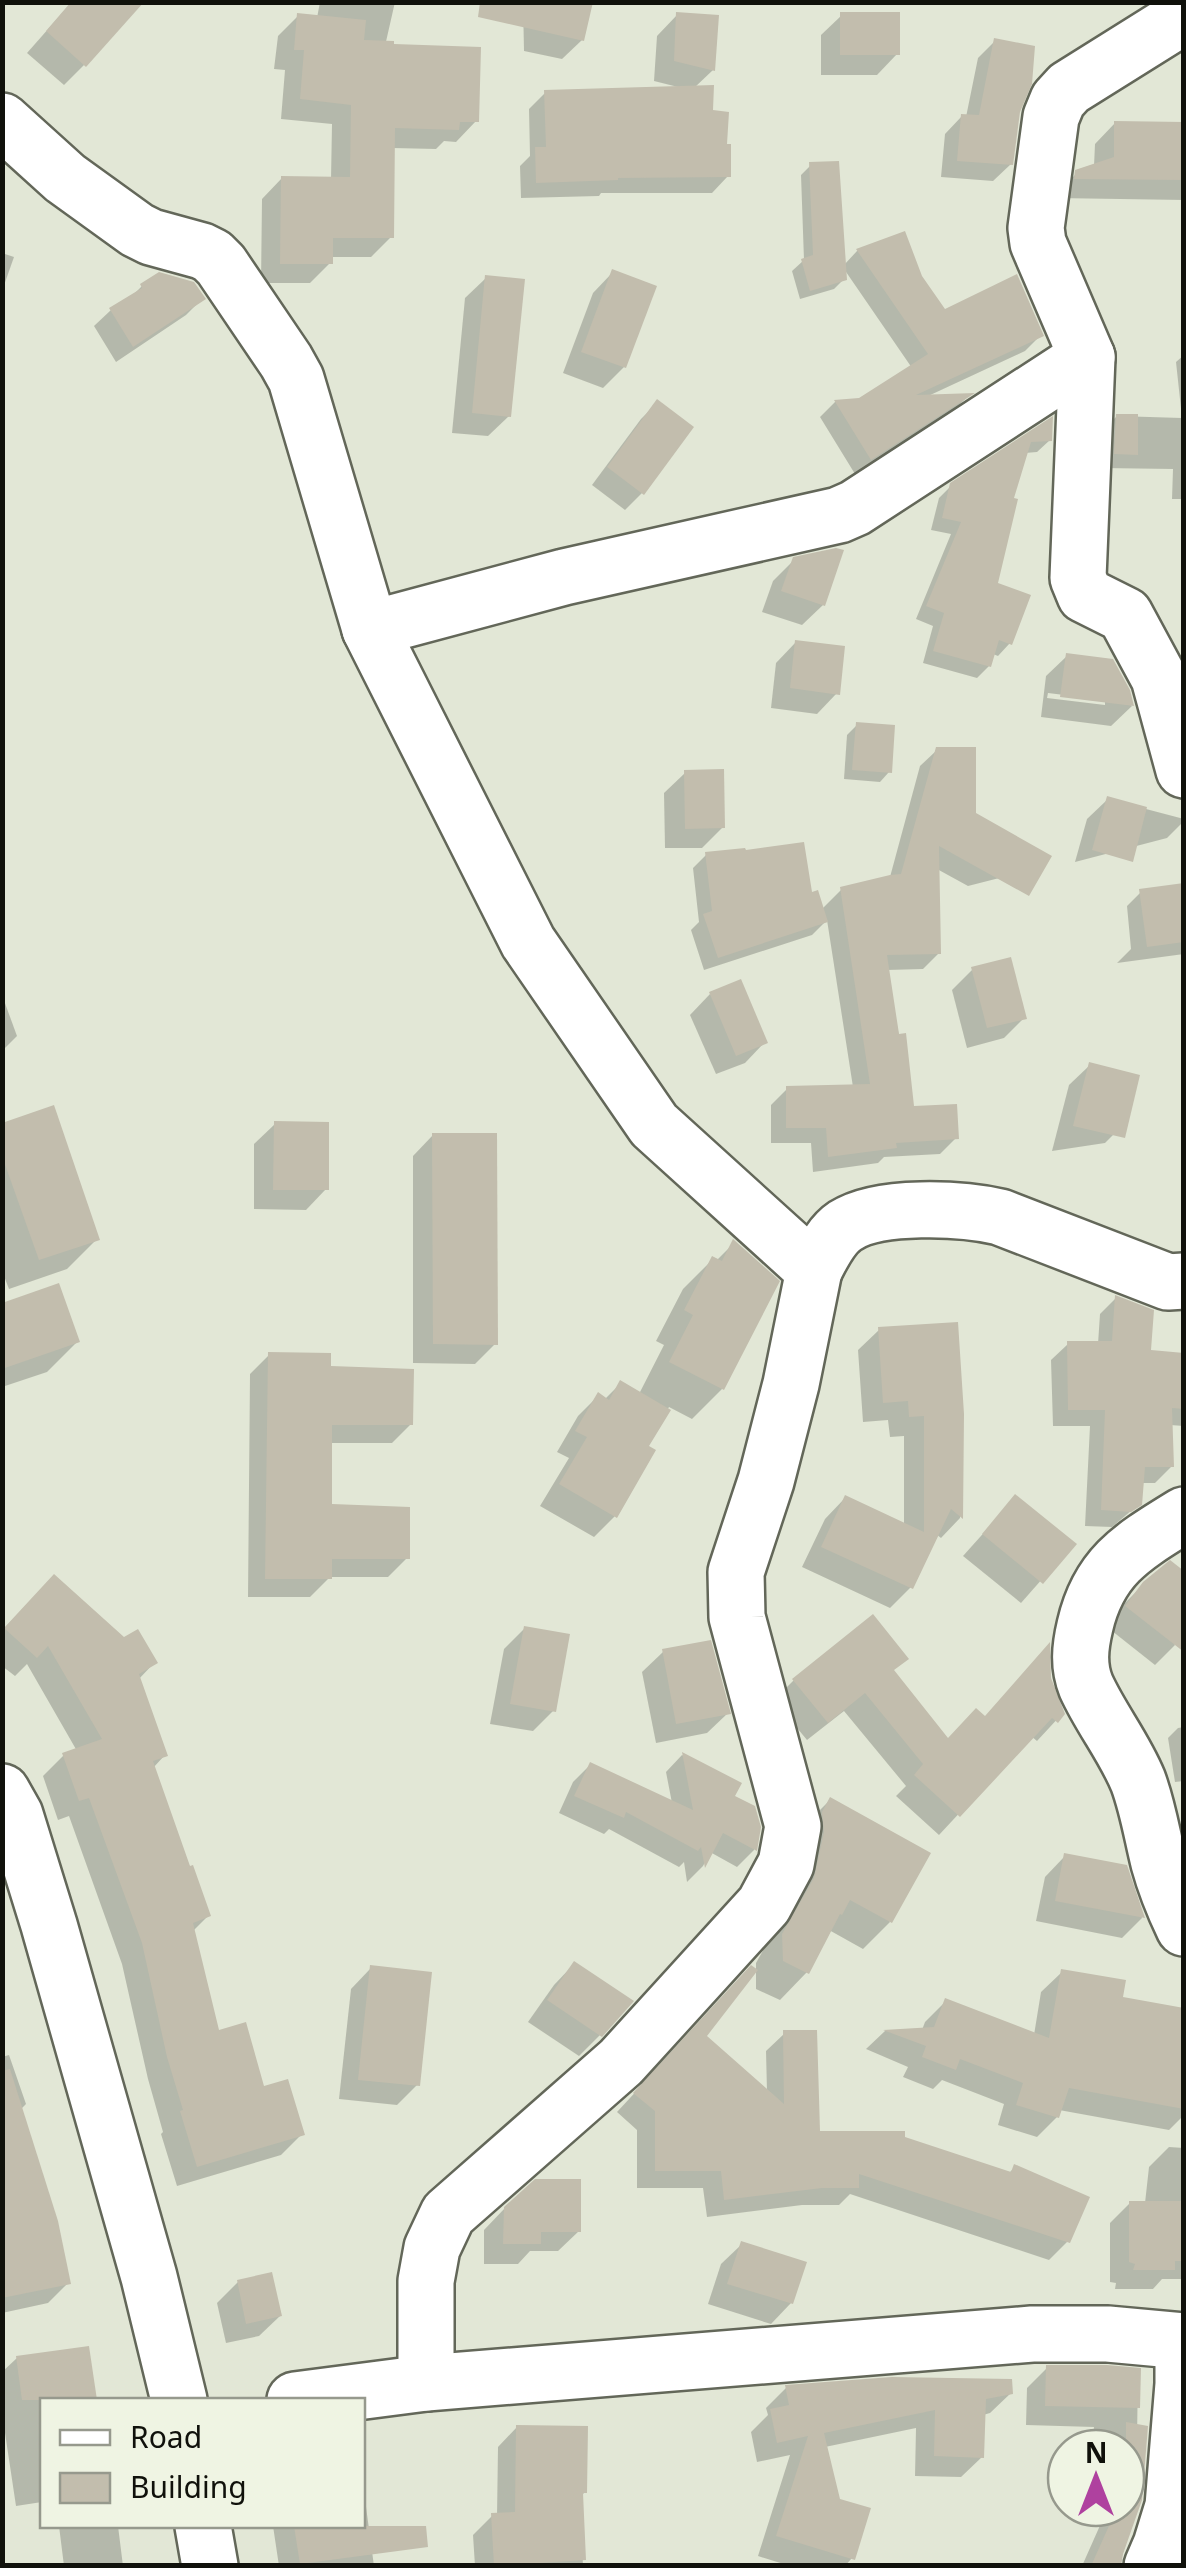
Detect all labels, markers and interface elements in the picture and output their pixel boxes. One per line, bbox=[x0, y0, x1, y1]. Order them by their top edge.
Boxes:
legend bbox=[40, 2398, 365, 2528]
text: Road bbox=[130, 2416, 202, 2457]
north arrow bbox=[1046, 2428, 1146, 2528]
text: N bbox=[1085, 2433, 1107, 2471]
text: Building bbox=[130, 2466, 247, 2507]

